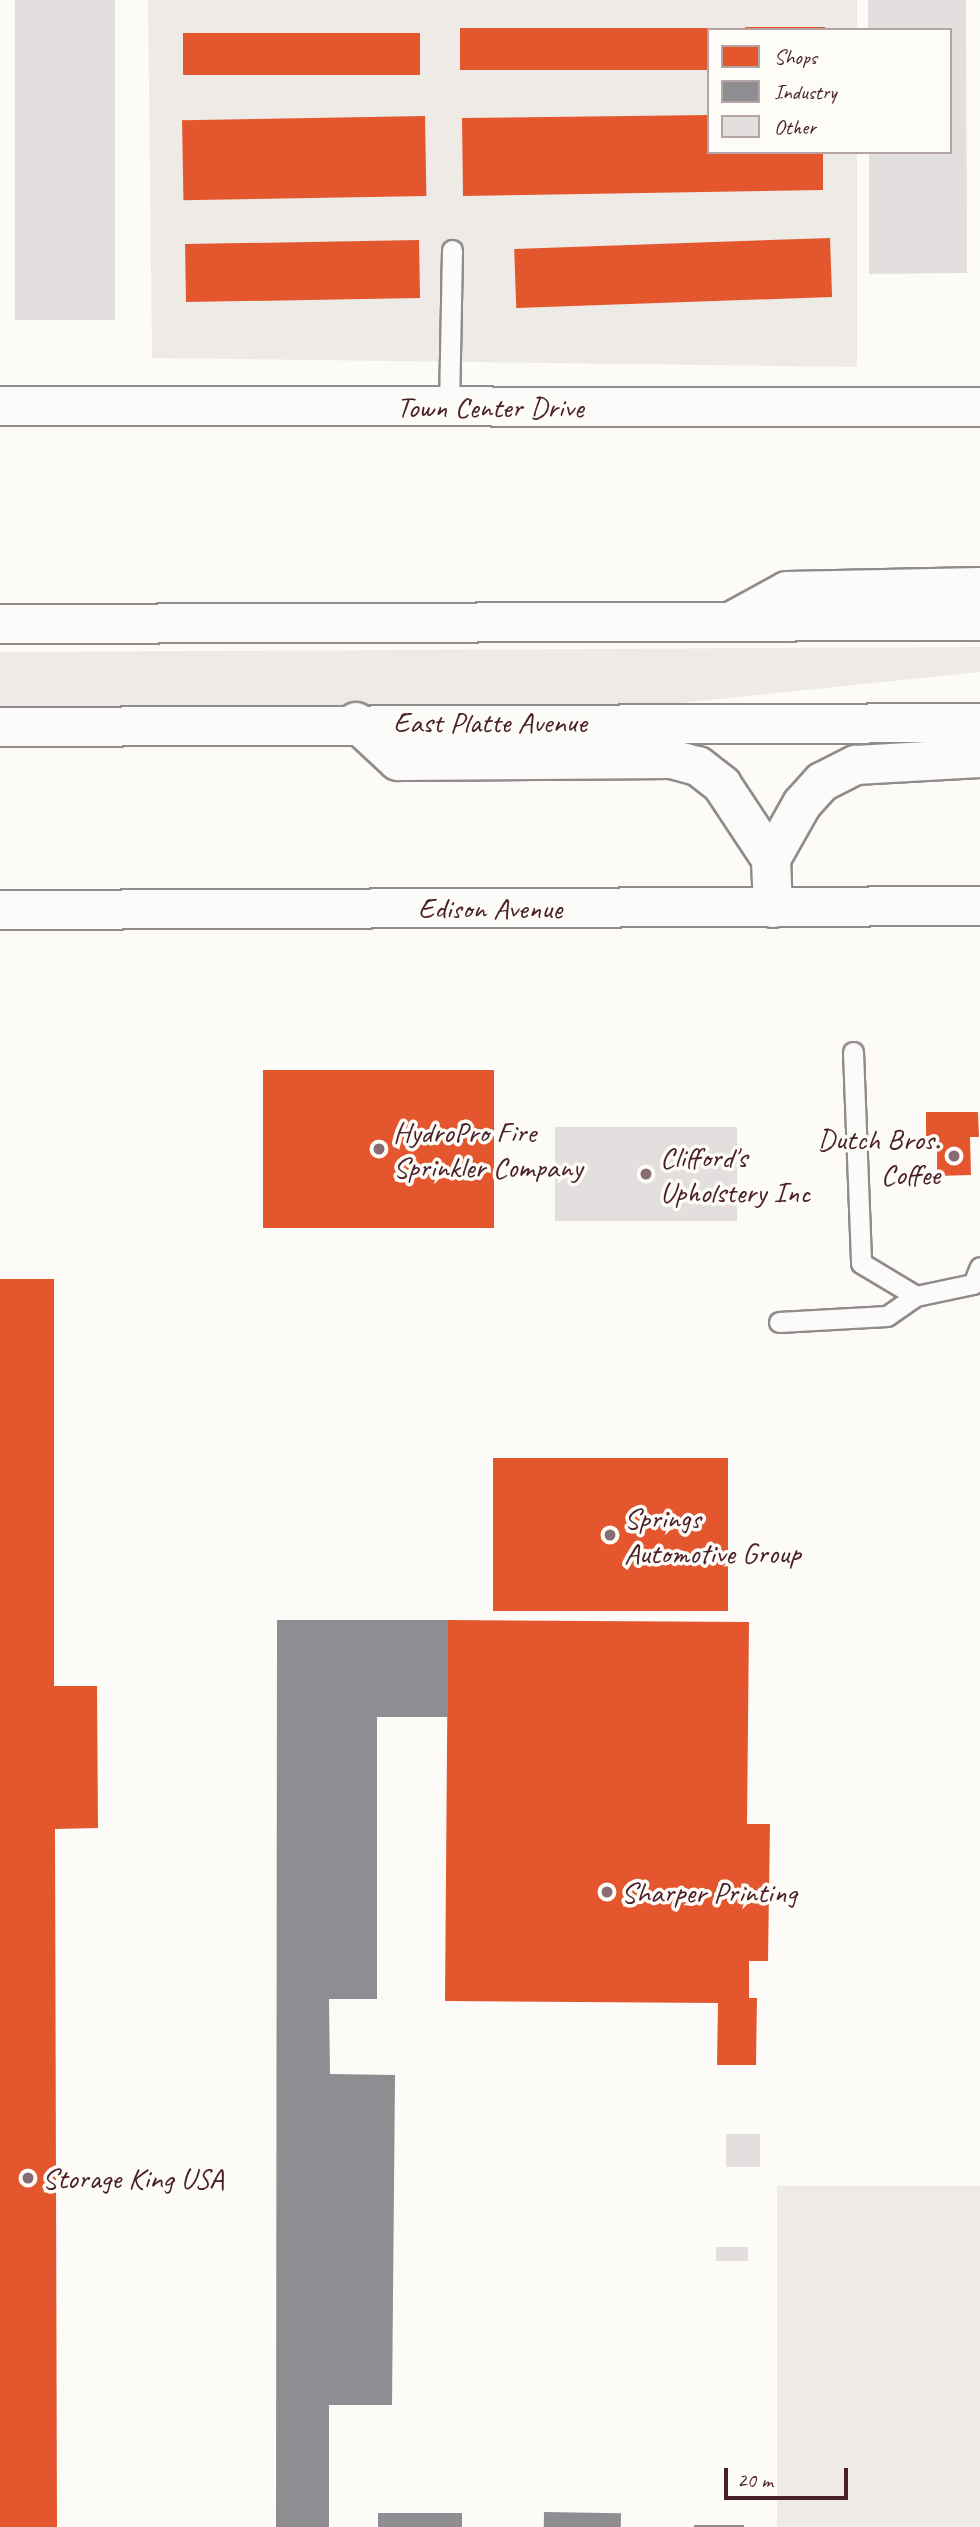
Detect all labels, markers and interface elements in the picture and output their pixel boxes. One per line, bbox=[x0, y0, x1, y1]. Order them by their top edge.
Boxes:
legend bbox=[707, 28, 952, 154]
text: Shops bbox=[774, 44, 817, 70]
text: Industry bbox=[774, 79, 837, 105]
text: Other bbox=[774, 114, 816, 140]
street label: Town Center Drive bbox=[397, 389, 583, 425]
street label: East Platte Avenue bbox=[393, 704, 587, 740]
street label: Edison Avenue bbox=[418, 890, 562, 926]
place label: HydroPro Fire Sprinkler Company bbox=[393, 1114, 581, 1184]
place label: Dutch Bros. Coffee bbox=[817, 1121, 940, 1192]
place label: Clifford's Upholstery Inc bbox=[660, 1139, 809, 1210]
marker: HydroPro Fire Sprinkler Company bbox=[371, 1141, 387, 1157]
marker: Dutch Bros. Coffee bbox=[946, 1148, 962, 1164]
marker: Clifford's Upholstery Inc bbox=[638, 1166, 654, 1182]
place label: Springs Automotive Group bbox=[624, 1500, 801, 1570]
marker: Springs Automotive Group bbox=[602, 1527, 618, 1543]
place label: Sharper Printing bbox=[621, 1874, 797, 1910]
marker: Sharper Printing bbox=[599, 1884, 615, 1900]
place label: Storage King USA bbox=[42, 2160, 225, 2196]
marker: Storage King USA bbox=[20, 2170, 36, 2186]
scale bar bbox=[728, 2454, 852, 2498]
text: 20 m bbox=[737, 2467, 773, 2493]

